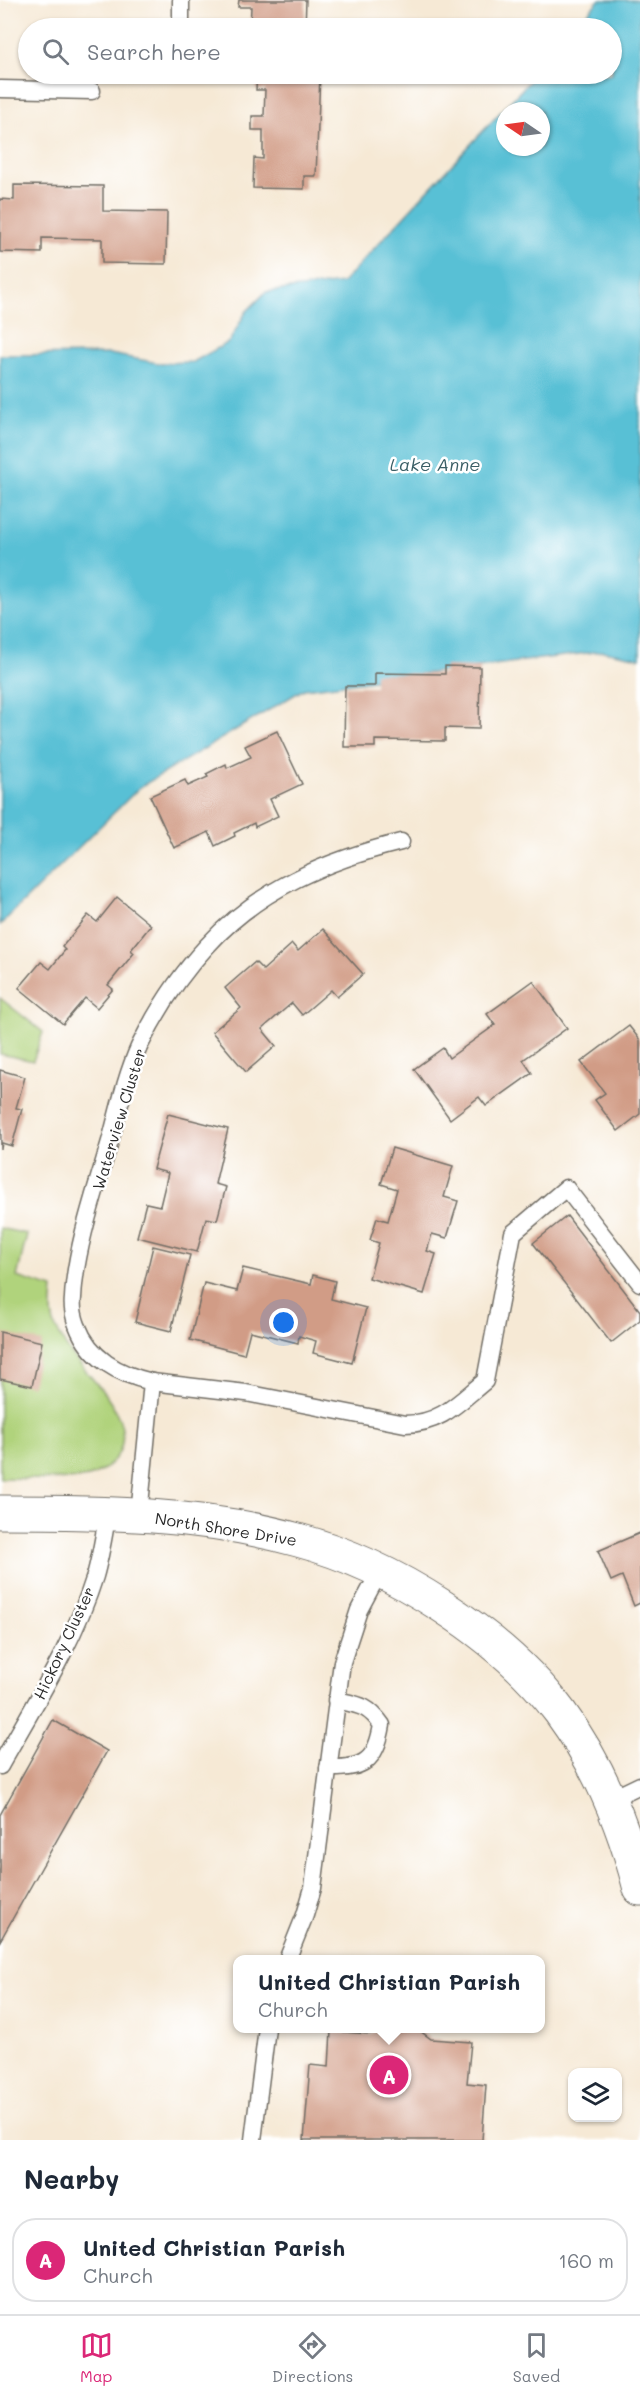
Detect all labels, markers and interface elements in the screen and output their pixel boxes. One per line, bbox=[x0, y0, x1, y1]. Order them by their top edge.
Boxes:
search box bbox=[18, 18, 622, 84]
icon: search bbox=[39, 35, 72, 68]
text: Search here bbox=[87, 37, 221, 66]
north arrow bbox=[496, 102, 550, 156]
water label: Lake Anne bbox=[390, 452, 480, 476]
street label: Waterview Cluster bbox=[87, 1046, 150, 1192]
your location bbox=[269, 1308, 298, 1337]
street label: North Shore Drive bbox=[154, 1507, 299, 1550]
street label: Hickory Cluster bbox=[28, 1583, 99, 1703]
popup bbox=[233, 1955, 545, 2033]
text: United Christian Parish bbox=[258, 1967, 520, 1996]
text: Church bbox=[258, 1996, 328, 2022]
pin: A bbox=[370, 2052, 408, 2098]
map controls bbox=[568, 2068, 622, 2122]
button: layers bbox=[568, 2068, 622, 2122]
text: Nearby bbox=[24, 2162, 119, 2196]
text: United Christian Parish bbox=[83, 2233, 345, 2262]
text: A bbox=[39, 2247, 52, 2273]
text: 160 m bbox=[558, 2247, 614, 2273]
text: Church bbox=[83, 2262, 153, 2288]
tab: Map bbox=[80, 2329, 113, 2386]
tab: Directions bbox=[272, 2329, 353, 2386]
tab: Saved bbox=[513, 2329, 560, 2386]

